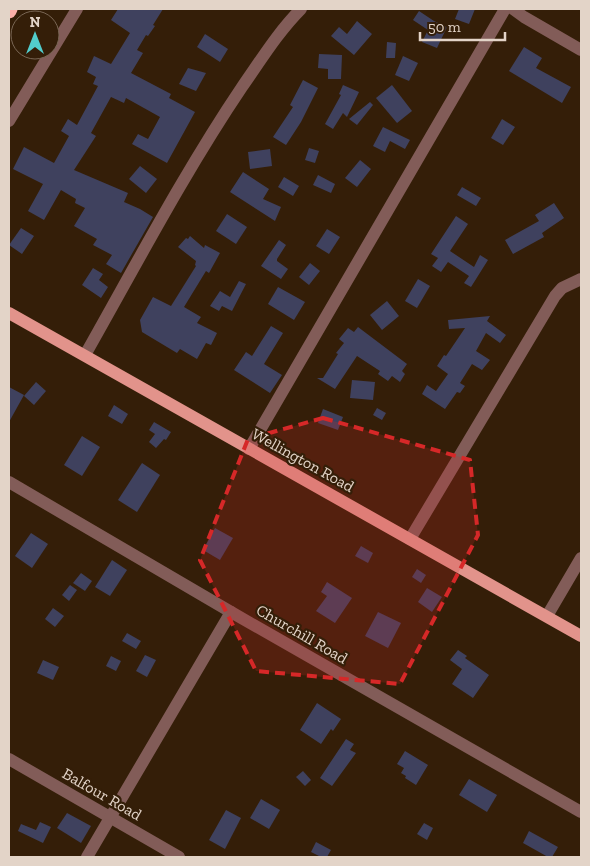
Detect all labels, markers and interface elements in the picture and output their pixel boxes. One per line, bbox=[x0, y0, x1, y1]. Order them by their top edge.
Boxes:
north arrow bbox=[10, 10, 60, 60]
scale bar bbox=[420, 10, 505, 42]
text: N bbox=[30, 14, 41, 31]
text: 50 m bbox=[428, 18, 461, 36]
street label: Wellington Road bbox=[249, 424, 358, 496]
street label: Churchill Road bbox=[253, 600, 351, 668]
street label: Balfour Road bbox=[59, 764, 145, 824]

